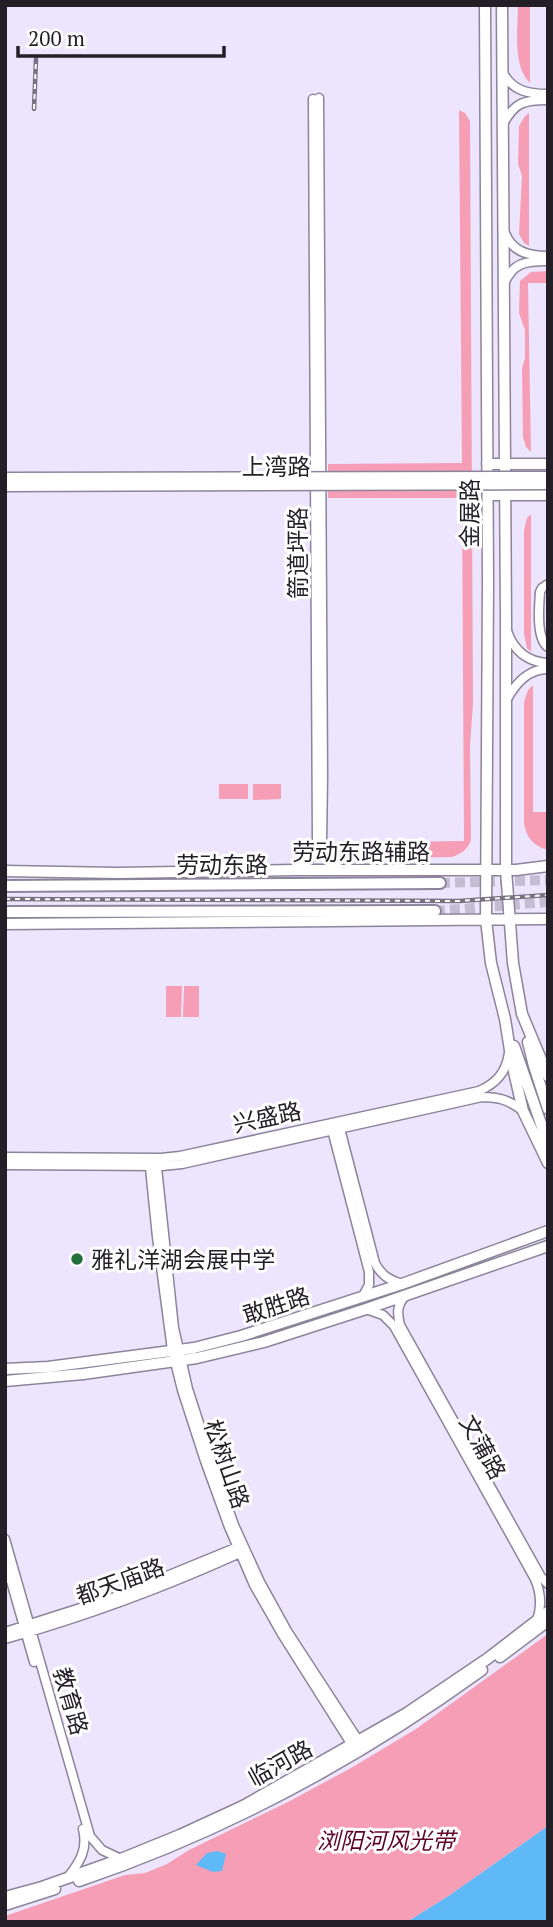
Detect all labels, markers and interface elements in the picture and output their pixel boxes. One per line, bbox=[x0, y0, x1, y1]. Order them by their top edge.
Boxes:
scale bar bbox=[18, 14, 224, 58]
text: 200 m bbox=[28, 24, 85, 52]
street label: 上湾路 bbox=[242, 451, 311, 482]
street label: 金展路 bbox=[454, 479, 485, 548]
street label: 箭道坪路 bbox=[282, 507, 313, 599]
street label: 劳动东路辅路 bbox=[292, 836, 430, 867]
street label: 劳动东路 bbox=[176, 849, 268, 880]
street label: 兴盛路 bbox=[230, 1095, 304, 1139]
place label: 雅礼洋湖会展中学 bbox=[91, 1244, 275, 1275]
marker: 雅礼洋湖会展中学 bbox=[69, 1251, 85, 1267]
street label: 敢胜路 bbox=[238, 1280, 314, 1330]
street label: 文蒲路 bbox=[453, 1409, 513, 1485]
street label: 松树山路 bbox=[197, 1415, 257, 1513]
street label: 都天庙路 bbox=[71, 1551, 169, 1611]
street label: 教育路 bbox=[47, 1664, 95, 1738]
street label: 临河路 bbox=[242, 1733, 318, 1793]
park label: 浏阳河风光带 bbox=[317, 1825, 459, 1856]

